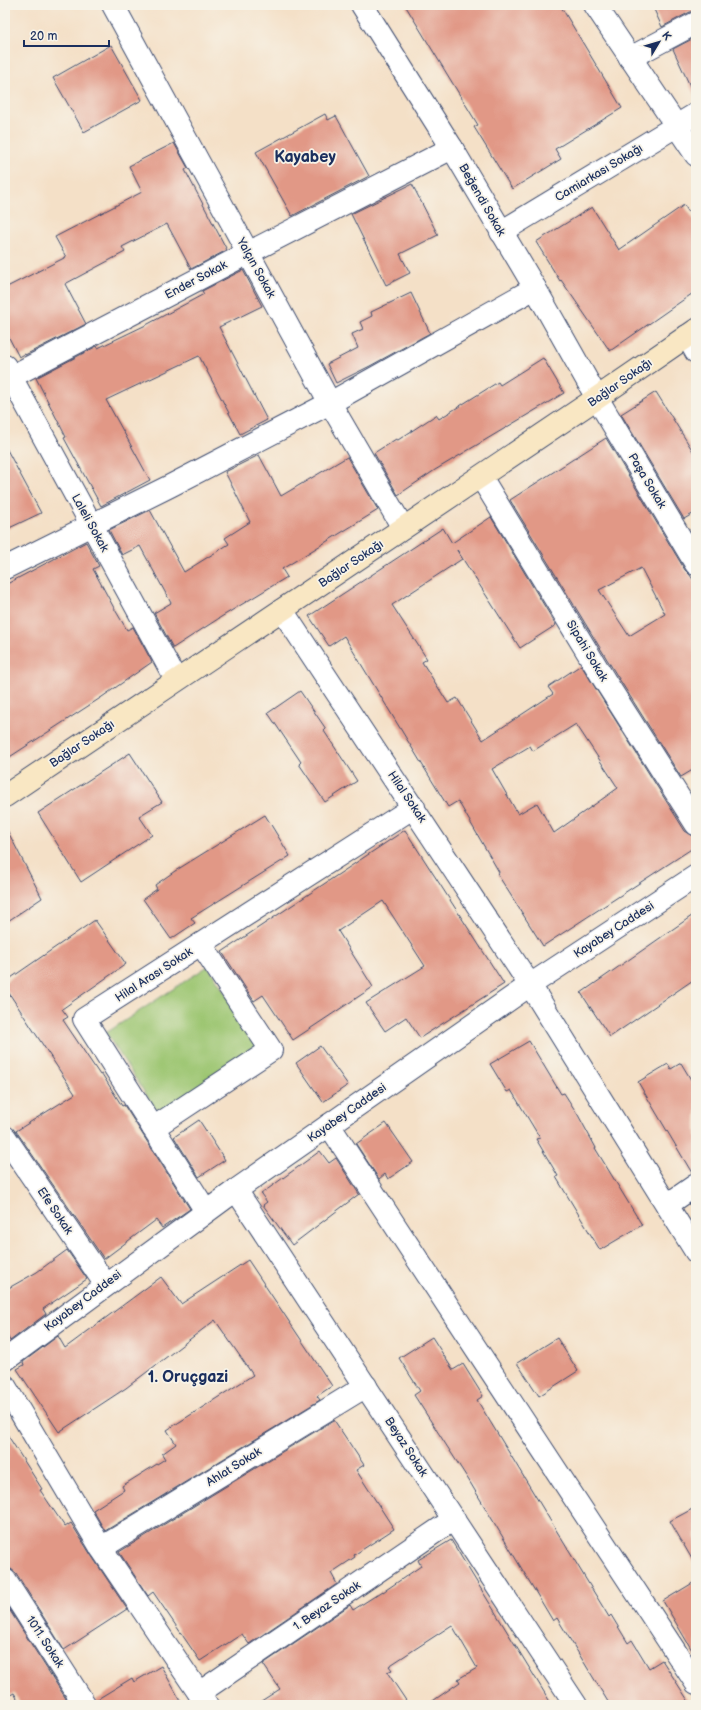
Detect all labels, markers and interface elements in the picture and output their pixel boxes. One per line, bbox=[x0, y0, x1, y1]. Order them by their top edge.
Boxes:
scale bar bbox=[24, 22, 109, 48]
north arrow bbox=[639, 22, 679, 62]
text: 20 m bbox=[30, 29, 57, 44]
text: K bbox=[659, 29, 674, 44]
street label: Camiarkası Sokağı bbox=[552, 141, 646, 205]
district label: Kayabey bbox=[274, 148, 336, 167]
street label: Beğendi Sokak bbox=[455, 161, 509, 239]
street label: Yalçın Sokak bbox=[233, 234, 279, 301]
street label: Ender Sokak bbox=[162, 257, 230, 303]
street label: Bağlar Sokağı bbox=[585, 355, 655, 411]
street label: Paşa Sokak bbox=[625, 451, 669, 512]
street label: Laleli Sokak bbox=[68, 491, 112, 555]
street label: Bağlar Sokağı bbox=[316, 537, 386, 591]
street label: Sipahi Sokak bbox=[563, 618, 611, 684]
street label: Bağlar Sokağı bbox=[47, 717, 117, 771]
street label: Hilal Sokak bbox=[384, 768, 430, 826]
street label: Kayabey Caddesi bbox=[571, 898, 657, 962]
street label: Hilal Arası Sokak bbox=[112, 944, 196, 1006]
street label: Kayabey Caddesi bbox=[305, 1080, 389, 1146]
street label: Efe Sokak bbox=[34, 1185, 76, 1238]
street label: Kayabey Caddesi bbox=[41, 1267, 125, 1335]
district label: 1. Oruçgazi bbox=[148, 1368, 228, 1387]
street label: Beyaz Sokak bbox=[381, 1414, 431, 1480]
street label: Ahlat Sokak bbox=[204, 1444, 265, 1490]
street label: 1. Beyaz Sokak bbox=[290, 1578, 364, 1634]
street label: 1011. Sokak bbox=[23, 1613, 67, 1671]

